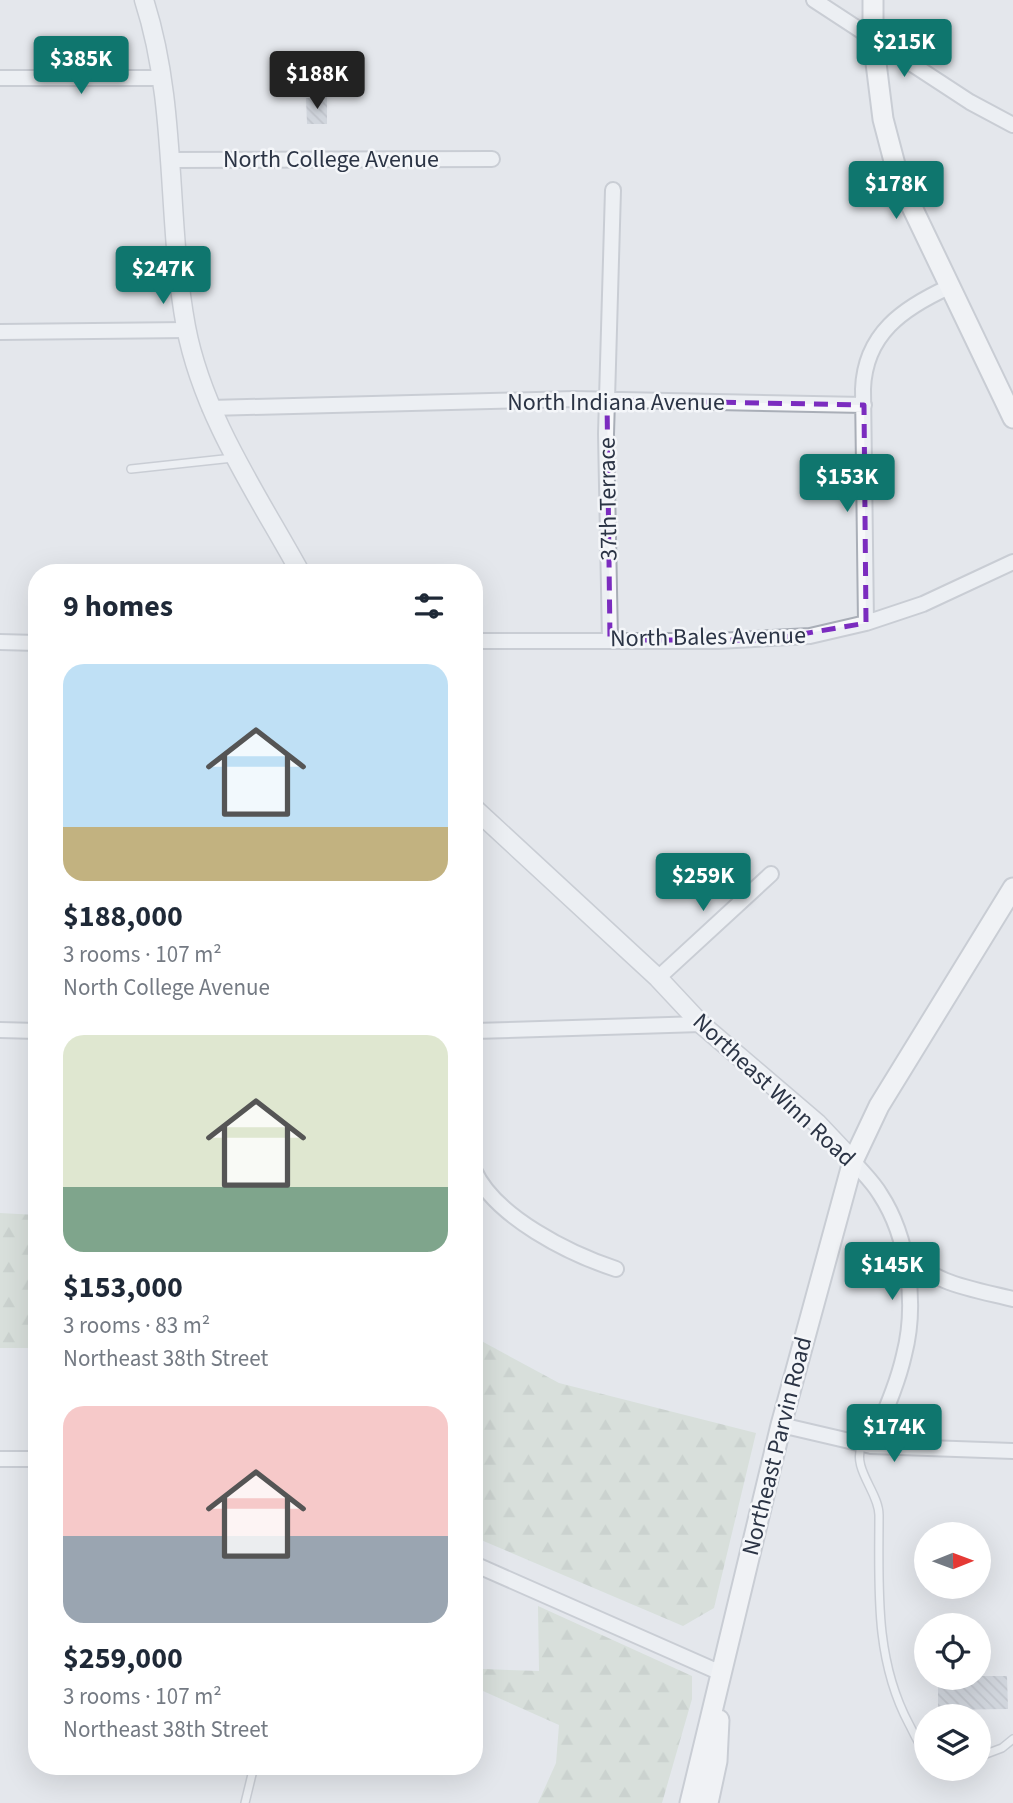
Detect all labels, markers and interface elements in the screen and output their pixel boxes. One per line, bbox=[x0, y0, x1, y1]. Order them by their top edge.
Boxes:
pin: $215K bbox=[855, 20, 953, 79]
text: $215K bbox=[873, 25, 935, 58]
pin: $385K bbox=[32, 36, 130, 96]
text: $385K bbox=[50, 42, 112, 75]
pin: $188K bbox=[268, 52, 366, 111]
text: $188K bbox=[286, 57, 348, 90]
street label: North College Avenue bbox=[223, 142, 439, 177]
pin: $178K bbox=[847, 162, 945, 221]
text: $178K bbox=[865, 167, 927, 200]
pin: $247K bbox=[114, 246, 212, 306]
text: $247K bbox=[132, 252, 194, 285]
street label: North Indiana Avenue bbox=[507, 385, 725, 420]
street label: 37th Terrace bbox=[589, 437, 627, 561]
pin: $153K bbox=[798, 454, 896, 514]
text: $153K bbox=[816, 460, 878, 493]
text: 9 homes bbox=[63, 585, 173, 628]
icon: filters bbox=[410, 587, 448, 625]
street label: North Bales Avenue bbox=[610, 618, 806, 656]
icon: home bbox=[193, 709, 319, 835]
pin: $259K bbox=[654, 853, 752, 913]
text: $259K bbox=[672, 859, 734, 892]
text: $188,000 bbox=[63, 895, 183, 938]
text: 3 rooms · 107 m² bbox=[63, 938, 222, 971]
text: North College Avenue bbox=[63, 971, 270, 1004]
street label: Northeast Winn Road bbox=[685, 1005, 863, 1175]
icon: home bbox=[193, 1080, 319, 1206]
pin: $145K bbox=[843, 1242, 941, 1302]
text: $145K bbox=[861, 1248, 923, 1281]
text: $153,000 bbox=[63, 1266, 183, 1309]
text: 3 rooms · 83 m² bbox=[63, 1309, 210, 1342]
street label: Northeast Parvin Road bbox=[733, 1333, 821, 1559]
text: Northeast 38th Street bbox=[63, 1342, 268, 1375]
pin: $174K bbox=[845, 1404, 943, 1464]
text: $174K bbox=[863, 1410, 925, 1443]
icon: home bbox=[193, 1451, 319, 1577]
north arrow bbox=[914, 1522, 990, 1600]
map controls bbox=[914, 1522, 991, 1781]
button: locate bbox=[914, 1613, 991, 1690]
text: $259,000 bbox=[63, 1637, 183, 1680]
text: 3 rooms · 107 m² bbox=[63, 1680, 222, 1713]
button: layers bbox=[914, 1704, 991, 1781]
text: Northeast 38th Street bbox=[63, 1713, 268, 1746]

